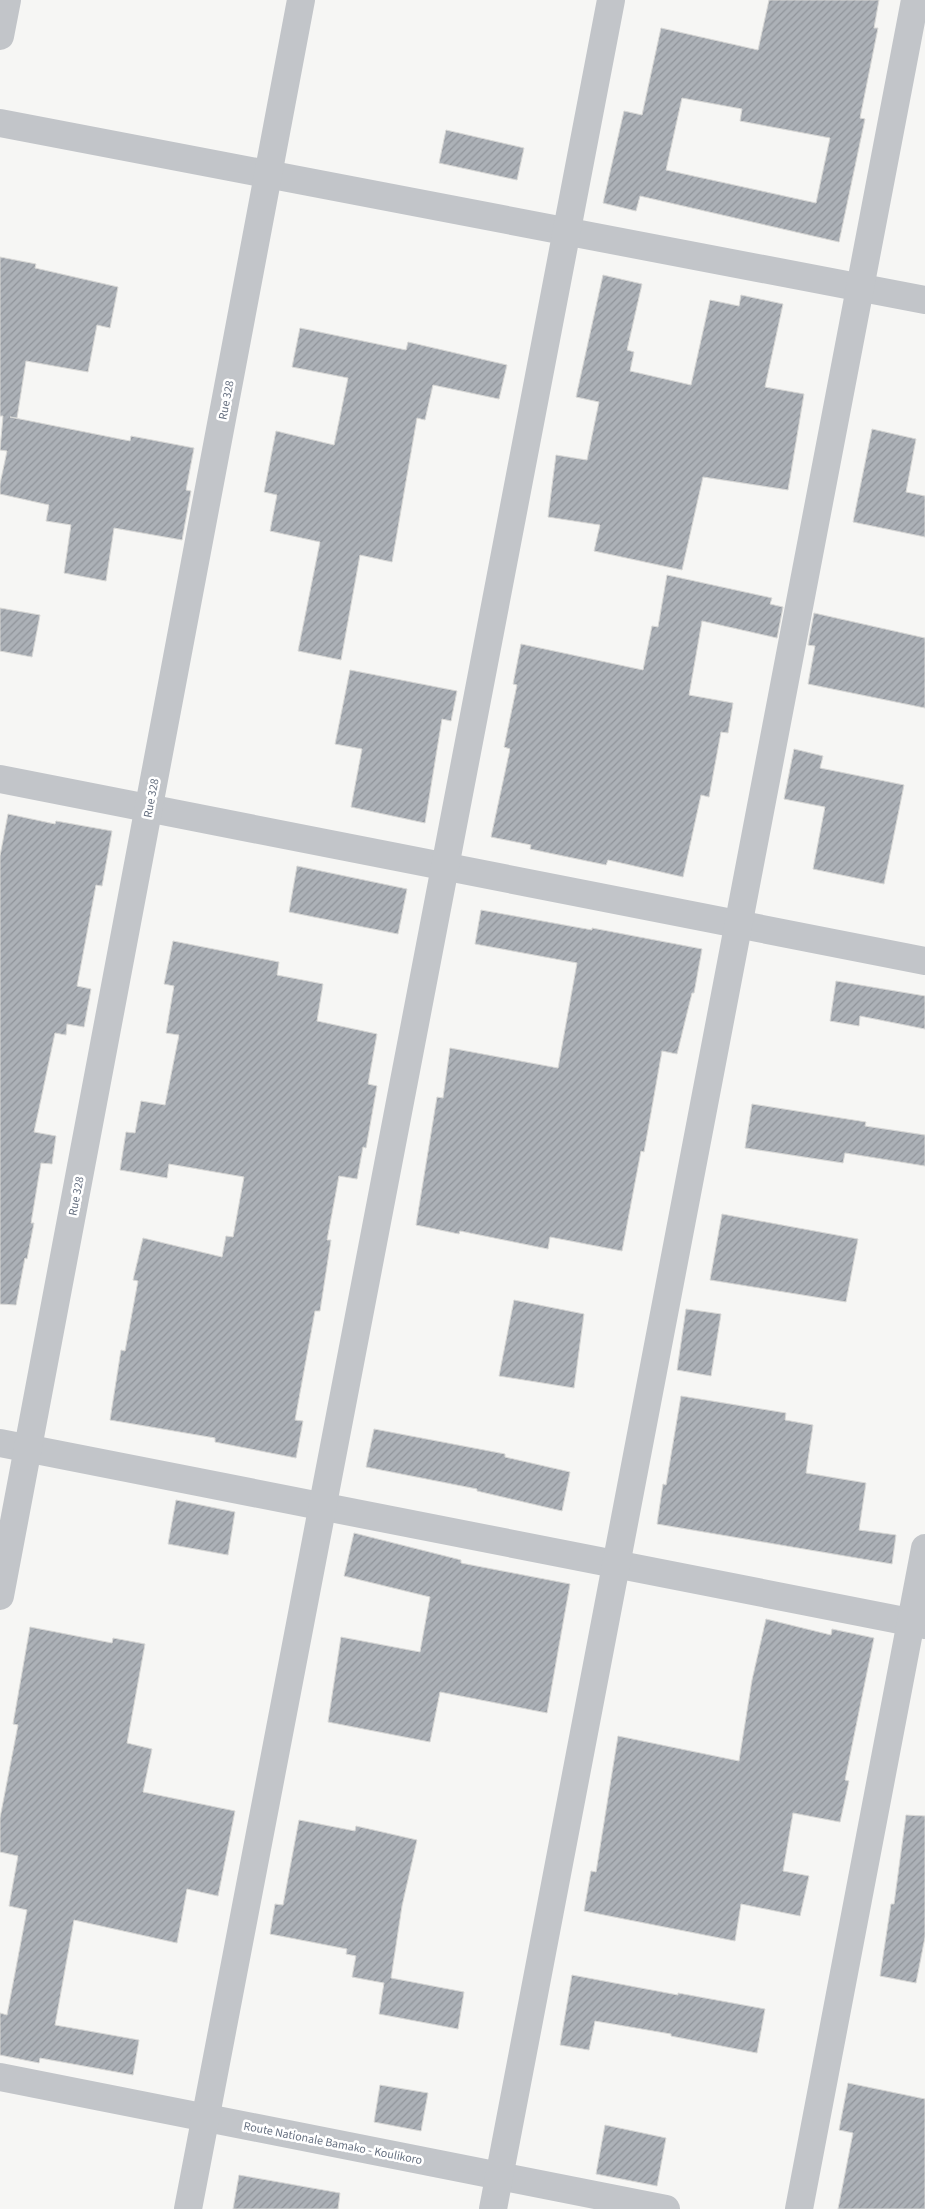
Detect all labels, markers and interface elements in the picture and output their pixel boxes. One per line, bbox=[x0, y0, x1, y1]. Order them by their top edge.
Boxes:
street label: Rue 328 bbox=[214, 379, 239, 421]
street label: Rue 328 bbox=[139, 777, 164, 819]
street label: Rue 328 bbox=[64, 1175, 89, 1217]
street label: Route Nationale Bamako - Koulikoro bbox=[242, 2118, 424, 2169]

